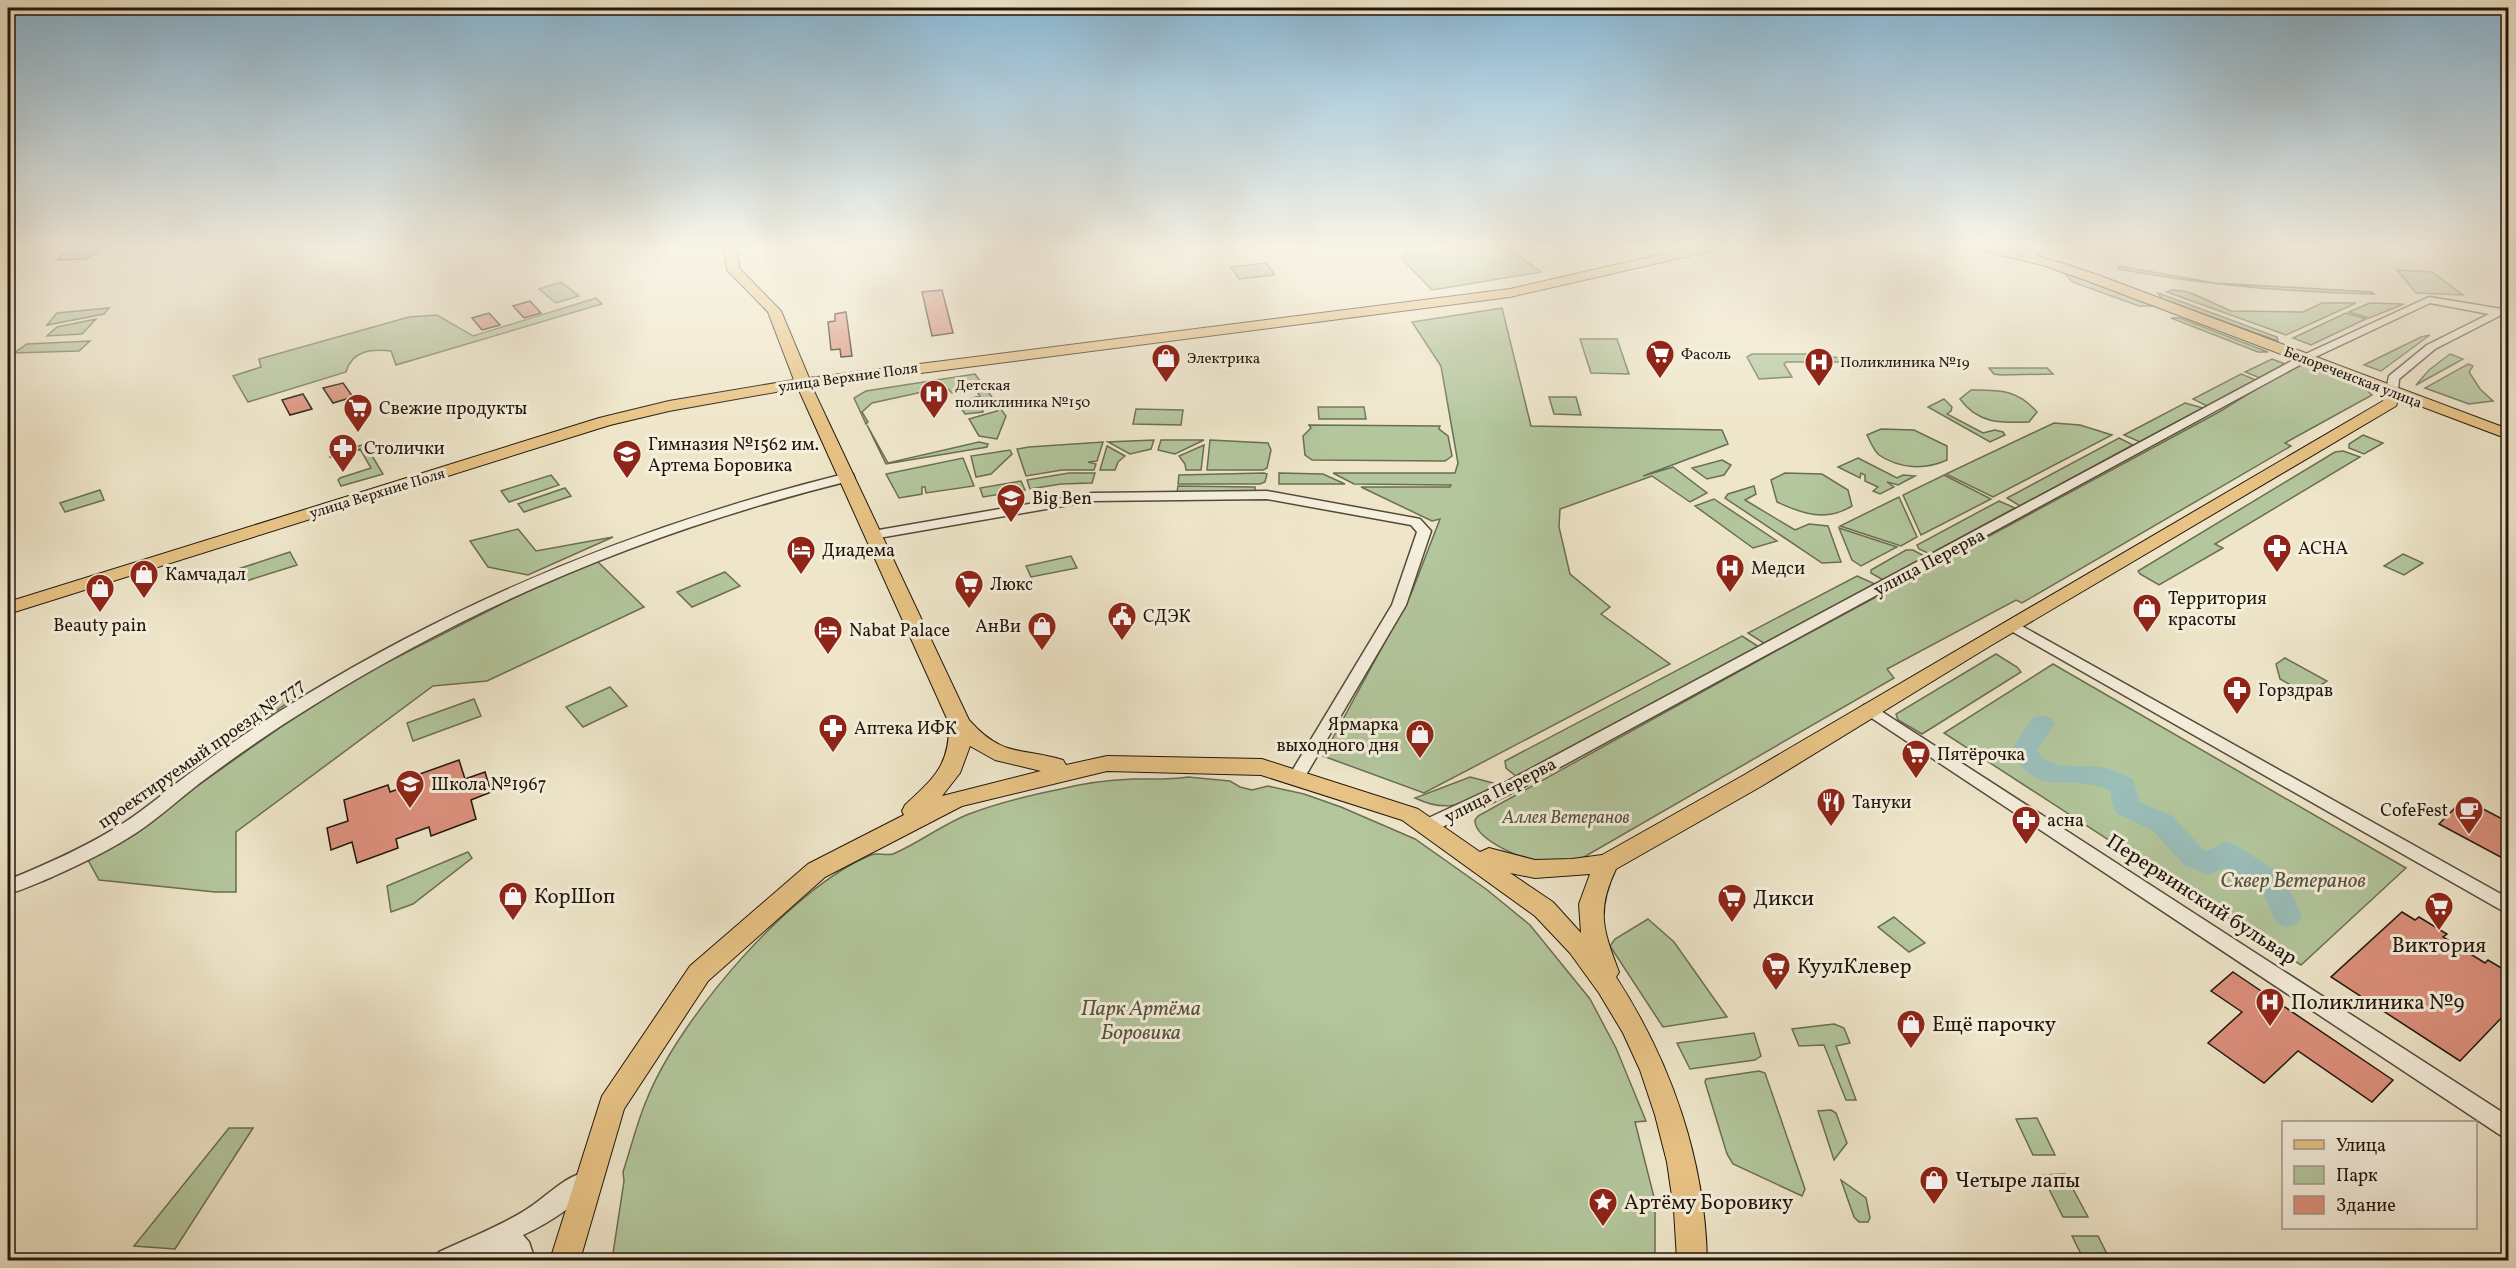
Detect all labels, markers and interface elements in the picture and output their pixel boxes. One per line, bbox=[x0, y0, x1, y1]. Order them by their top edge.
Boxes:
supermarket icon: Фасоль bbox=[1644, 338, 1676, 380]
shop icon: Электрика bbox=[1150, 342, 1182, 384]
street label: Белореченская улица bbox=[2280, 342, 2425, 415]
place label: Фасоль bbox=[1681, 345, 1731, 366]
hospital icon: Поликлиника №19 bbox=[1803, 346, 1835, 388]
place label: Электрика bbox=[1187, 349, 1260, 370]
place label: Поликлиника №19 bbox=[1840, 353, 1970, 374]
street label: улица Верхние Поля bbox=[777, 358, 920, 399]
place label: Детская поликлиника №150 bbox=[955, 376, 1090, 414]
hospital icon: Детская поликлиника №150 bbox=[918, 378, 950, 420]
supermarket icon: Свежие продукты bbox=[342, 392, 374, 434]
place label: Свежие продукты bbox=[379, 397, 528, 422]
pharmacy icon: Столички bbox=[327, 432, 359, 474]
place label: Гимназия №1562 им. Артема Боровика bbox=[648, 433, 819, 479]
place label: Столички bbox=[364, 437, 445, 462]
school or university icon: Гимназия №1562 им. Артема Боровика bbox=[611, 438, 643, 480]
street label: улица Верхние Поля bbox=[307, 464, 448, 525]
school or university icon: Big Ben bbox=[995, 482, 1027, 524]
place label: Big Ben bbox=[1032, 487, 1092, 512]
street label: улица Перерва bbox=[1870, 523, 1990, 603]
pharmacy icon: АСНА bbox=[2261, 532, 2293, 574]
hotel icon: Диадема bbox=[785, 534, 817, 576]
place label: АСНА bbox=[2298, 537, 2349, 562]
place label: Диадема bbox=[822, 539, 895, 564]
hospital icon: Медси bbox=[1714, 552, 1746, 594]
place label: Медси bbox=[1751, 557, 1805, 582]
shop icon: Камчадал bbox=[128, 558, 160, 600]
place label: Камчадал bbox=[165, 563, 246, 588]
supermarket icon: Люкс bbox=[953, 568, 985, 610]
shop icon: Beauty pain bbox=[84, 572, 116, 614]
place label: Люкс bbox=[990, 573, 1033, 598]
place label: Территория красоты bbox=[2168, 587, 2267, 633]
shop icon: Территория красоты bbox=[2131, 592, 2163, 634]
public building icon: СДЭК bbox=[1106, 600, 1138, 642]
place label: СДЭК bbox=[1143, 605, 1191, 630]
shop icon: АнВи bbox=[1026, 610, 1058, 652]
place label: Beauty pain bbox=[53, 614, 147, 639]
hotel icon: Nabat Palace bbox=[812, 614, 844, 656]
place label: АнВи bbox=[975, 615, 1021, 640]
place label: Nabat Palace bbox=[849, 619, 950, 644]
street label: проектируемый проезд № 777 bbox=[93, 673, 310, 835]
pharmacy icon: Горздрав bbox=[2221, 674, 2253, 716]
place label: Горздрав bbox=[2258, 679, 2333, 704]
pharmacy icon: Аптека ИФК bbox=[817, 712, 849, 754]
place label: Ярмарка выходного дня bbox=[1276, 713, 1399, 759]
place label: Аптека ИФК bbox=[854, 717, 957, 742]
shop icon: Ярмарка выходного дня bbox=[1404, 718, 1436, 760]
supermarket icon: Пятёрочка bbox=[1900, 738, 1932, 780]
place label: Пятёрочка bbox=[1937, 743, 2025, 768]
street label: улица Перерва bbox=[1440, 752, 1561, 830]
school or university icon: Школа №1967 bbox=[394, 768, 426, 810]
place label: Школа №1967 bbox=[431, 773, 546, 798]
restaurant icon: Тануки bbox=[1815, 786, 1847, 828]
place label: Тануки bbox=[1852, 791, 1912, 816]
cafe icon: CofeFest bbox=[2453, 794, 2485, 836]
place label: CofeFest bbox=[2380, 799, 2448, 824]
pharmacy icon: асна bbox=[2010, 804, 2042, 846]
park label: Аллея Ветеранов bbox=[1501, 806, 1630, 831]
place label: асна bbox=[2047, 809, 2084, 834]
street label: Перервинский бульвар bbox=[2100, 828, 2302, 973]
park label: Сквер Ветеранов bbox=[2220, 867, 2366, 896]
shop icon: КорШоп bbox=[497, 880, 529, 922]
supermarket icon: Дикси bbox=[1716, 882, 1748, 924]
place label: КорШоп bbox=[534, 883, 615, 912]
place label: Дикси bbox=[1753, 885, 1814, 914]
supermarket icon: Виктория bbox=[2423, 890, 2455, 932]
place label: Виктория bbox=[2392, 932, 2486, 961]
supermarket icon: КуулКлевер bbox=[1760, 950, 1792, 992]
place label: КуулКлевер bbox=[1797, 953, 1912, 982]
hospital icon: Поликлиника №9 bbox=[2254, 986, 2286, 1028]
place label: Поликлиника №9 bbox=[2291, 989, 2464, 1018]
park label: Парк Артёма Боровика bbox=[1081, 995, 1201, 1048]
shop icon: Ещё парочку bbox=[1895, 1008, 1927, 1050]
place label: Ещё парочку bbox=[1932, 1011, 2057, 1040]
legend bbox=[2282, 1121, 2477, 1229]
text: Улица bbox=[2336, 1134, 2386, 1159]
shop icon: Четыре лапы bbox=[1918, 1164, 1950, 1206]
text: Парк bbox=[2336, 1164, 2378, 1189]
place label: Четыре лапы bbox=[1955, 1167, 2080, 1196]
place icon: Артёму Боровику bbox=[1587, 1186, 1619, 1228]
place label: Артёму Боровику bbox=[1624, 1189, 1794, 1218]
text: Здание bbox=[2336, 1194, 2396, 1219]

